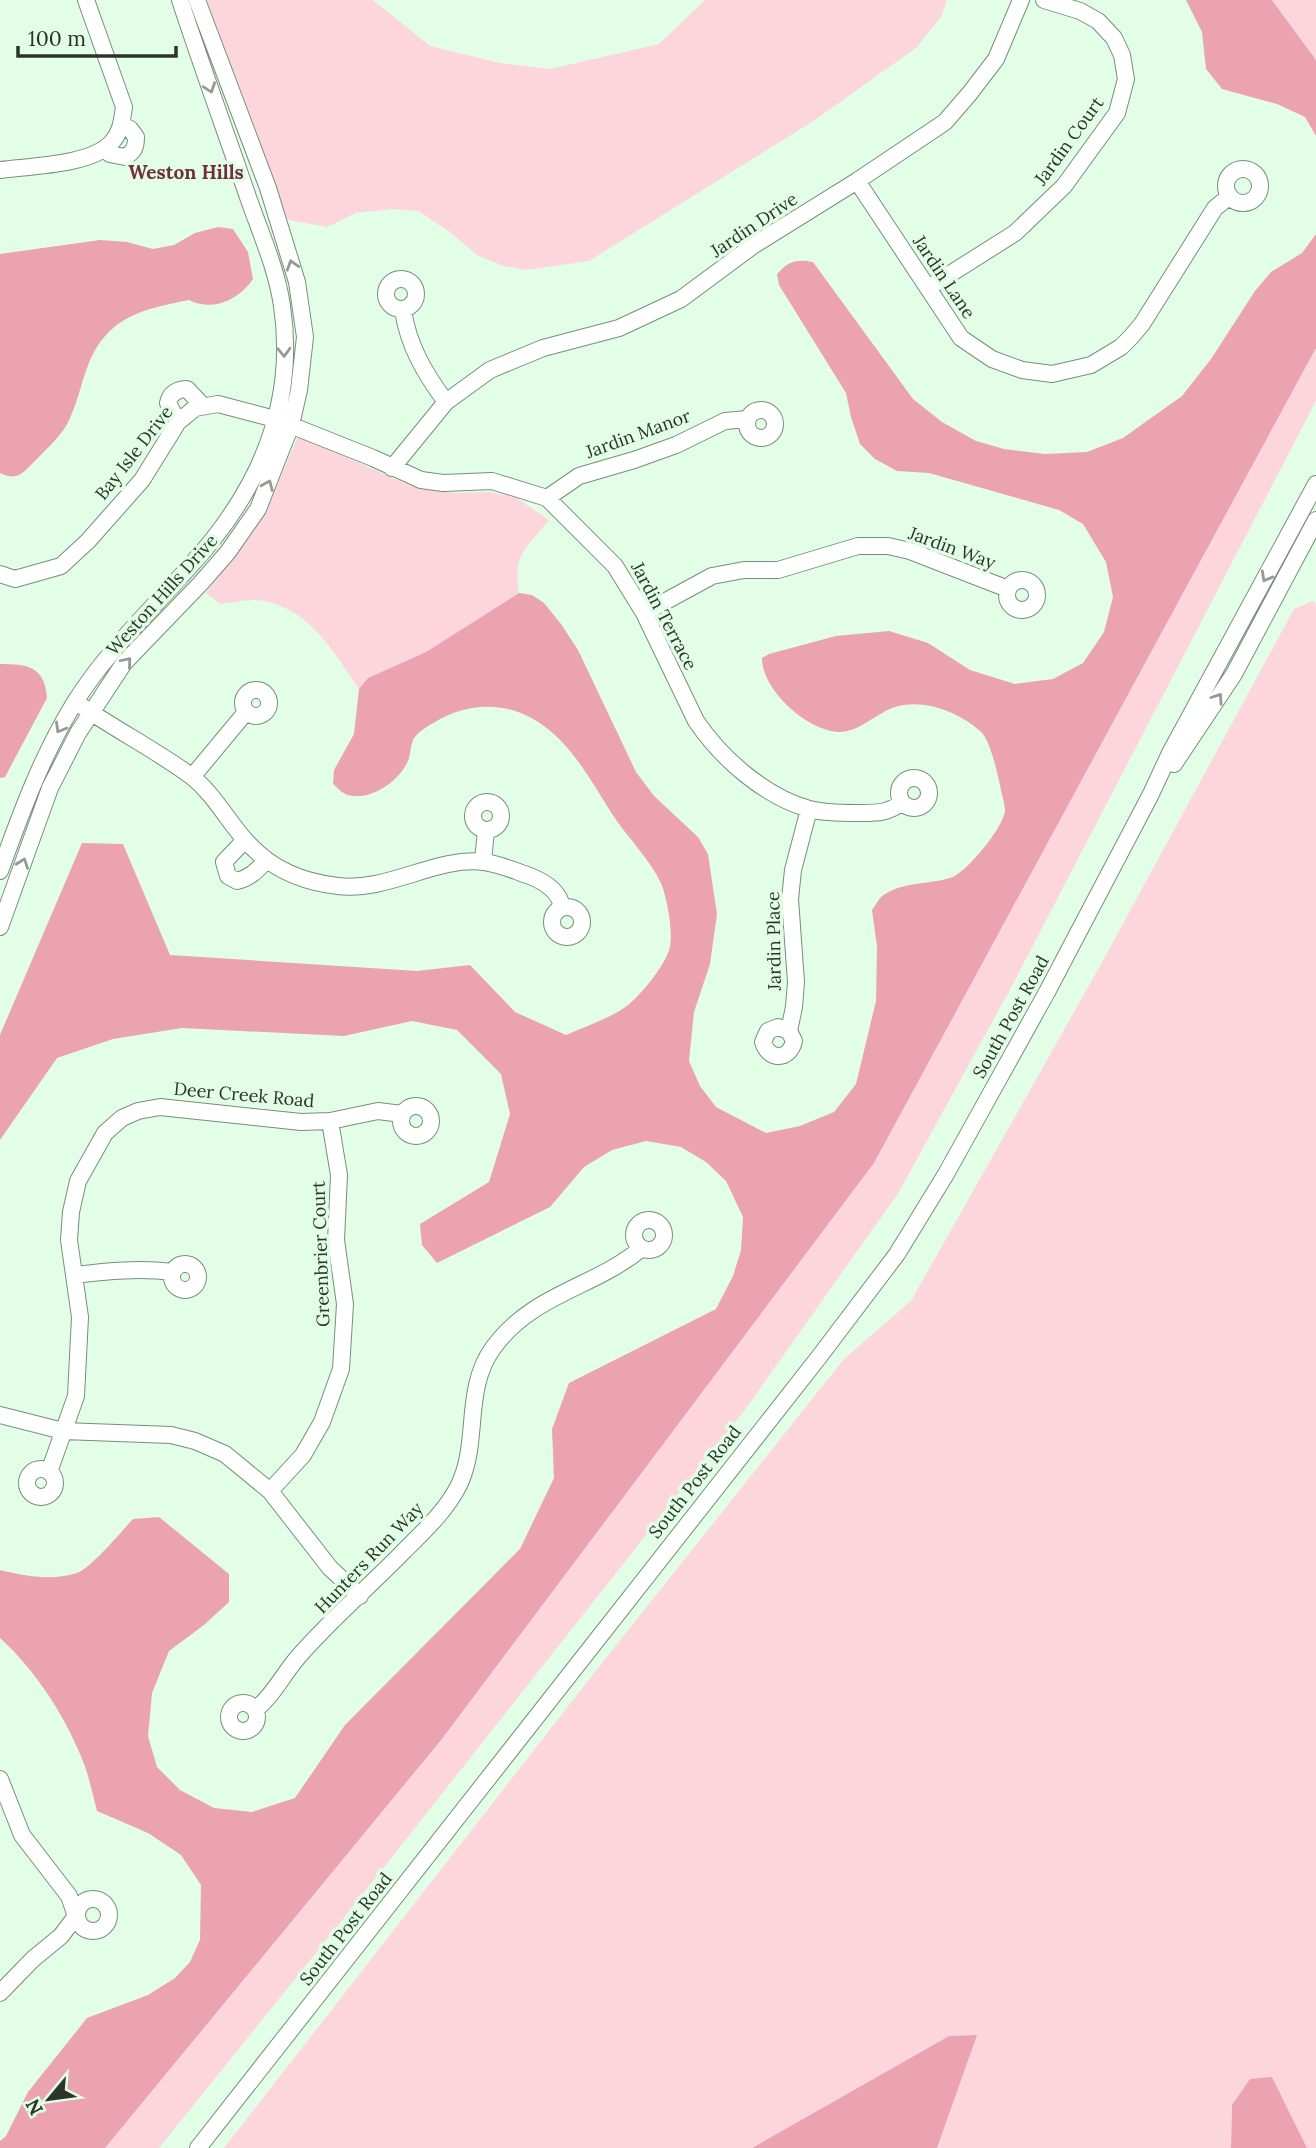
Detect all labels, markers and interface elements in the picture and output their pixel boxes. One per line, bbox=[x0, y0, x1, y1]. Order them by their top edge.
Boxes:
scale bar bbox=[18, 14, 175, 58]
text: 100 m bbox=[28, 25, 86, 52]
one-way arrow bbox=[202, 81, 216, 93]
street label: Jardin Court bbox=[1028, 92, 1108, 190]
district label: Weston Hills bbox=[128, 160, 244, 184]
street label: Jardin Drive bbox=[705, 187, 802, 263]
street label: Jardin Lane bbox=[908, 230, 981, 323]
one-way arrow bbox=[285, 259, 300, 271]
one-way arrow bbox=[276, 347, 291, 358]
street label: Bay Isle Drive bbox=[90, 401, 178, 504]
street label: Jardin Manor bbox=[581, 404, 694, 463]
one-way arrow bbox=[260, 480, 274, 493]
street label: Jardin Way bbox=[905, 521, 999, 574]
street label: Weston Hills Drive bbox=[101, 529, 222, 660]
street label: Jardin Terrace bbox=[626, 557, 703, 674]
one-way arrow bbox=[1261, 570, 1274, 582]
one-way arrow bbox=[118, 657, 131, 670]
one-way arrow bbox=[1210, 692, 1223, 705]
one-way arrow bbox=[55, 721, 68, 733]
one-way arrow bbox=[15, 857, 29, 869]
street label: Jardin Place bbox=[761, 891, 786, 992]
street label: South Post Road bbox=[967, 951, 1054, 1082]
street label: Deer Creek Road bbox=[173, 1077, 316, 1112]
street label: Greenbrier Court bbox=[306, 1181, 335, 1327]
street label: South Post Road bbox=[643, 1420, 746, 1543]
street label: Hunters Run Way bbox=[310, 1497, 428, 1618]
street label: South Post Road bbox=[294, 1867, 397, 1990]
north arrow bbox=[14, 2064, 84, 2134]
text: N bbox=[20, 2095, 48, 2119]

